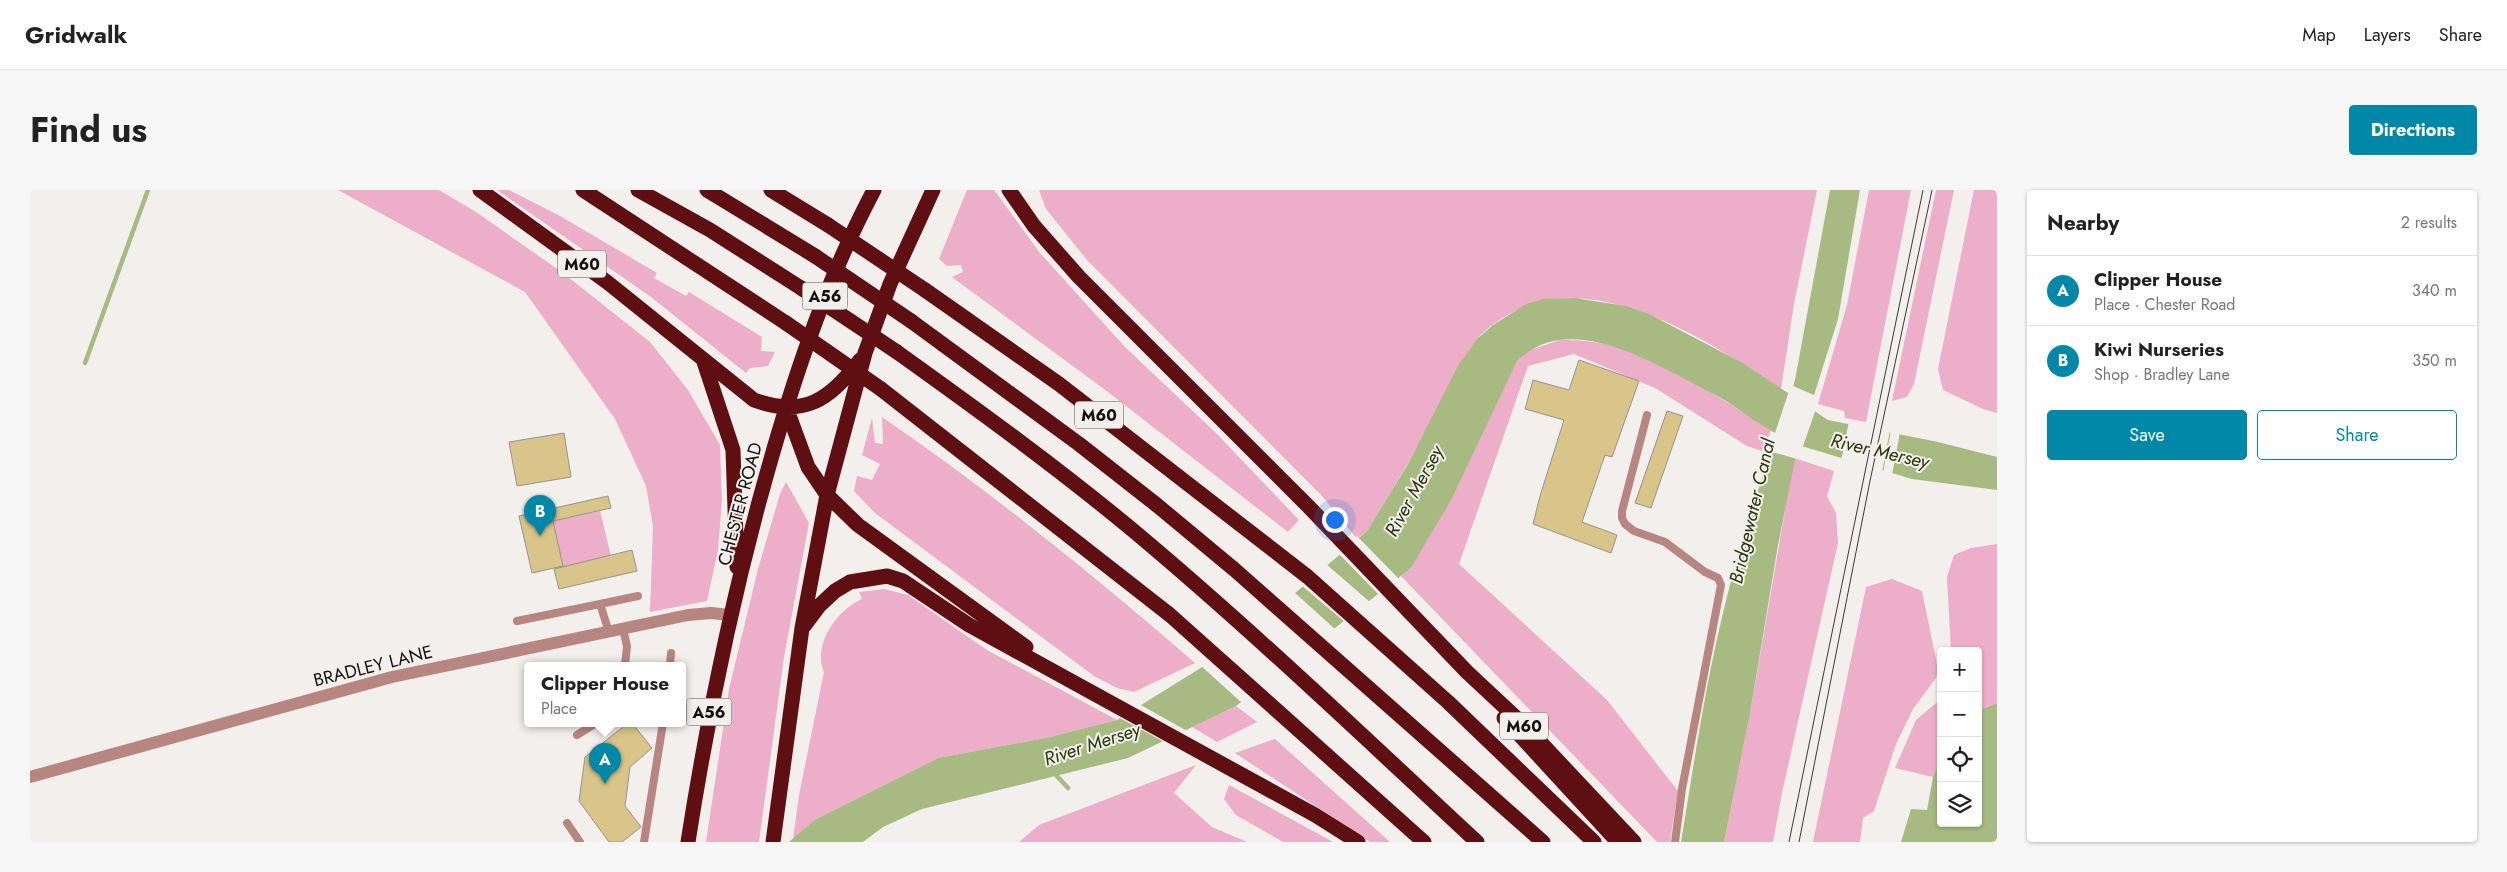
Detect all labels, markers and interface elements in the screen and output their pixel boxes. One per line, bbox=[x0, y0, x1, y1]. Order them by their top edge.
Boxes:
text: Gridwalk bbox=[25, 17, 127, 52]
text: Map bbox=[2302, 22, 2336, 48]
text: Layers bbox=[2364, 22, 2411, 48]
text: Share bbox=[2439, 22, 2482, 48]
text: Find us bbox=[30, 105, 147, 155]
button: Directions bbox=[2349, 105, 2477, 155]
text: Nearby bbox=[2047, 208, 2119, 238]
text: 2 results bbox=[2401, 211, 2457, 234]
road number: M60 bbox=[558, 251, 606, 278]
text: Clipper House bbox=[2094, 266, 2222, 293]
text: A bbox=[2057, 279, 2069, 302]
text: 340 m bbox=[2412, 279, 2457, 302]
road number: A56 bbox=[802, 282, 848, 310]
text: Place · Chester Road bbox=[2094, 293, 2235, 316]
text: Kiwi Nurseries bbox=[2094, 336, 2224, 363]
text: B bbox=[2058, 349, 2068, 372]
text: 350 m bbox=[2412, 349, 2457, 372]
text: Shop · Bradley Lane bbox=[2094, 363, 2230, 386]
road number: M60 bbox=[1075, 402, 1123, 428]
button: Save bbox=[2047, 410, 2247, 460]
button: Share bbox=[2257, 410, 2457, 460]
water label: River Mersey bbox=[1828, 427, 1934, 476]
water label: Bridgewater Canal bbox=[1722, 435, 1782, 586]
street label: CHESTER ROAD bbox=[711, 439, 769, 569]
water label: River Mersey bbox=[1378, 439, 1451, 541]
pin: B bbox=[524, 495, 556, 536]
your location bbox=[1322, 507, 1348, 533]
street label: BRADLEY LANE bbox=[311, 639, 435, 693]
map controls bbox=[1937, 647, 1982, 827]
button: + bbox=[1937, 647, 1982, 692]
popup bbox=[524, 662, 686, 727]
text: Clipper House bbox=[541, 670, 669, 697]
button: − bbox=[1937, 692, 1982, 737]
text: Place bbox=[541, 697, 577, 720]
road number: A56 bbox=[686, 698, 732, 726]
road number: M60 bbox=[1500, 712, 1548, 740]
water label: River Mersey bbox=[1040, 715, 1146, 772]
button: locate bbox=[1937, 737, 1982, 782]
pin: A bbox=[589, 743, 621, 784]
button: layers bbox=[1937, 782, 1982, 827]

